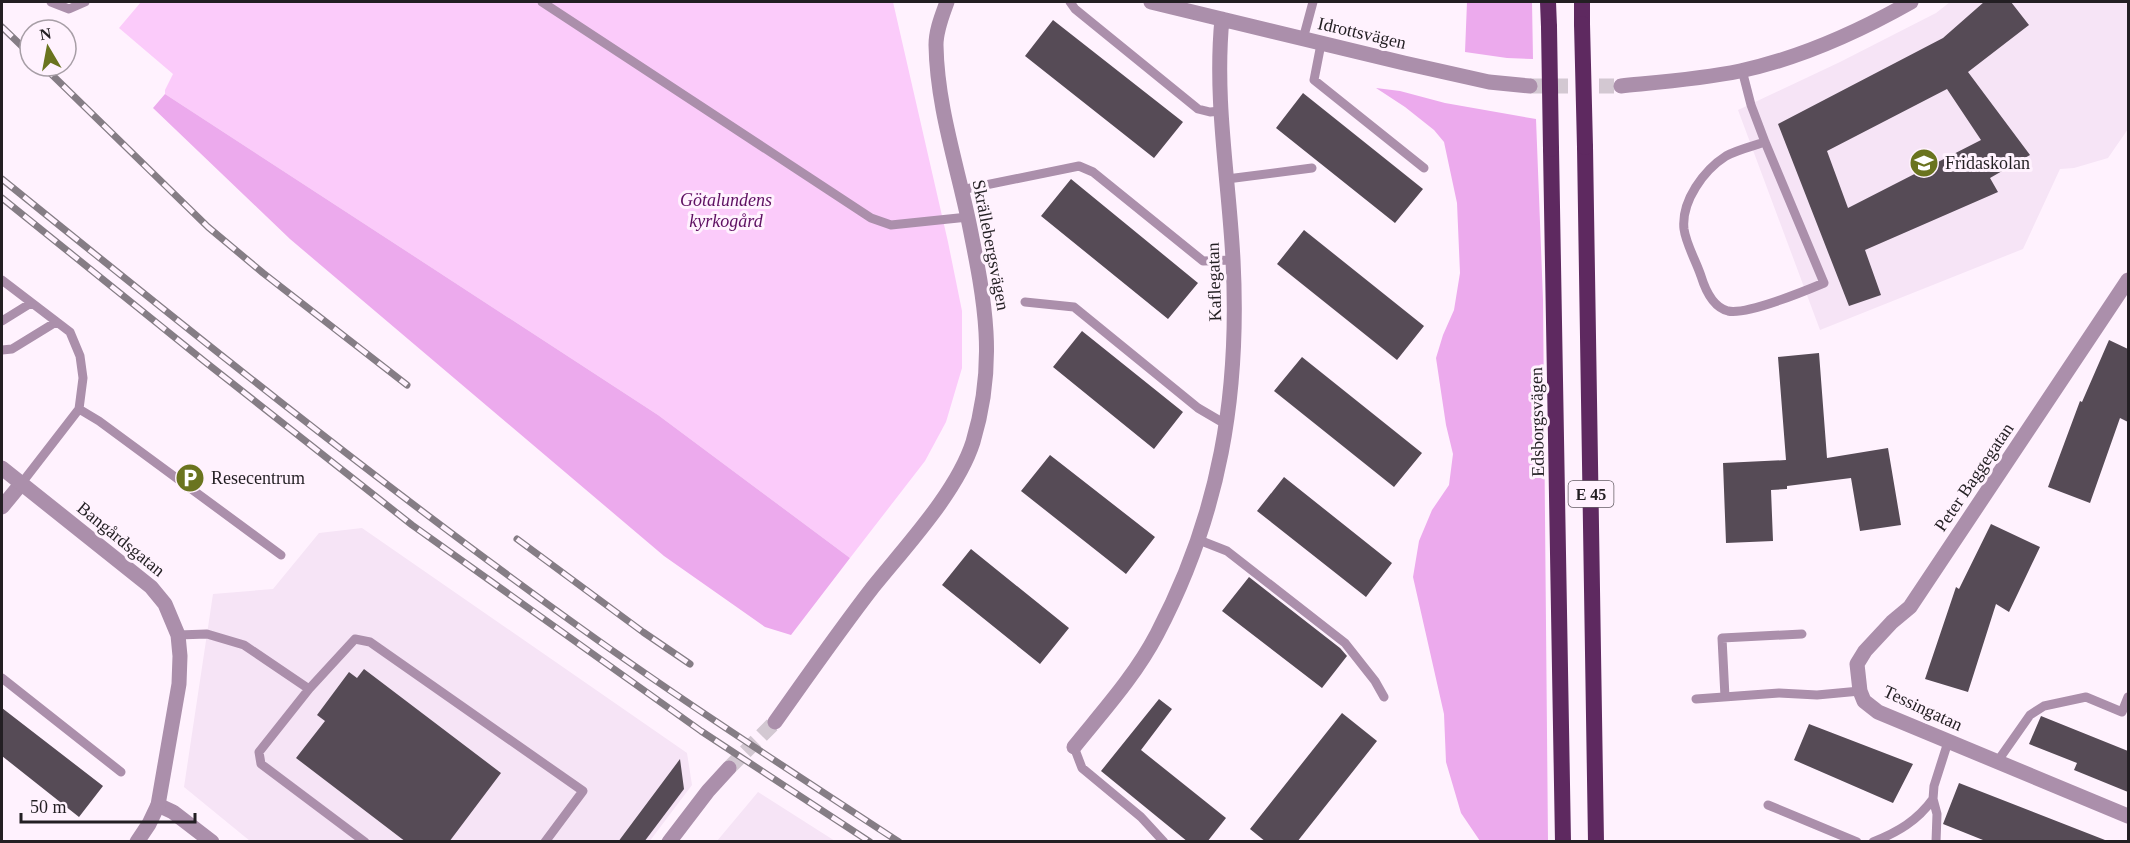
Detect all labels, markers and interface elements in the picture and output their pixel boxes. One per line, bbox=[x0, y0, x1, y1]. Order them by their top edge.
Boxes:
street label: Idrottsvägen bbox=[1316, 13, 1408, 53]
north arrow bbox=[18, 18, 78, 78]
text: N bbox=[38, 24, 53, 43]
school or university icon: Fridaskolan bbox=[1908, 147, 1940, 179]
place label: Fridaskolan bbox=[1945, 153, 2030, 173]
street label: Skrällebergsvägen bbox=[969, 178, 1013, 312]
park label: Götalundens kyrkogård bbox=[680, 190, 772, 231]
street label: Kaflegatan bbox=[1203, 242, 1225, 322]
street label: Edsborgsvägen bbox=[1526, 367, 1548, 477]
street label: Peter Baggegatan bbox=[1930, 419, 2018, 535]
parking icon: Resecentrum bbox=[174, 462, 206, 494]
place label: Resecentrum bbox=[211, 468, 305, 488]
road number: E 45 bbox=[1568, 481, 1614, 507]
street label: Bangårdsgatan bbox=[73, 498, 169, 580]
street label: Tessingatan bbox=[1880, 681, 1966, 735]
scale bar bbox=[21, 786, 195, 824]
text: 50 m bbox=[30, 797, 67, 817]

